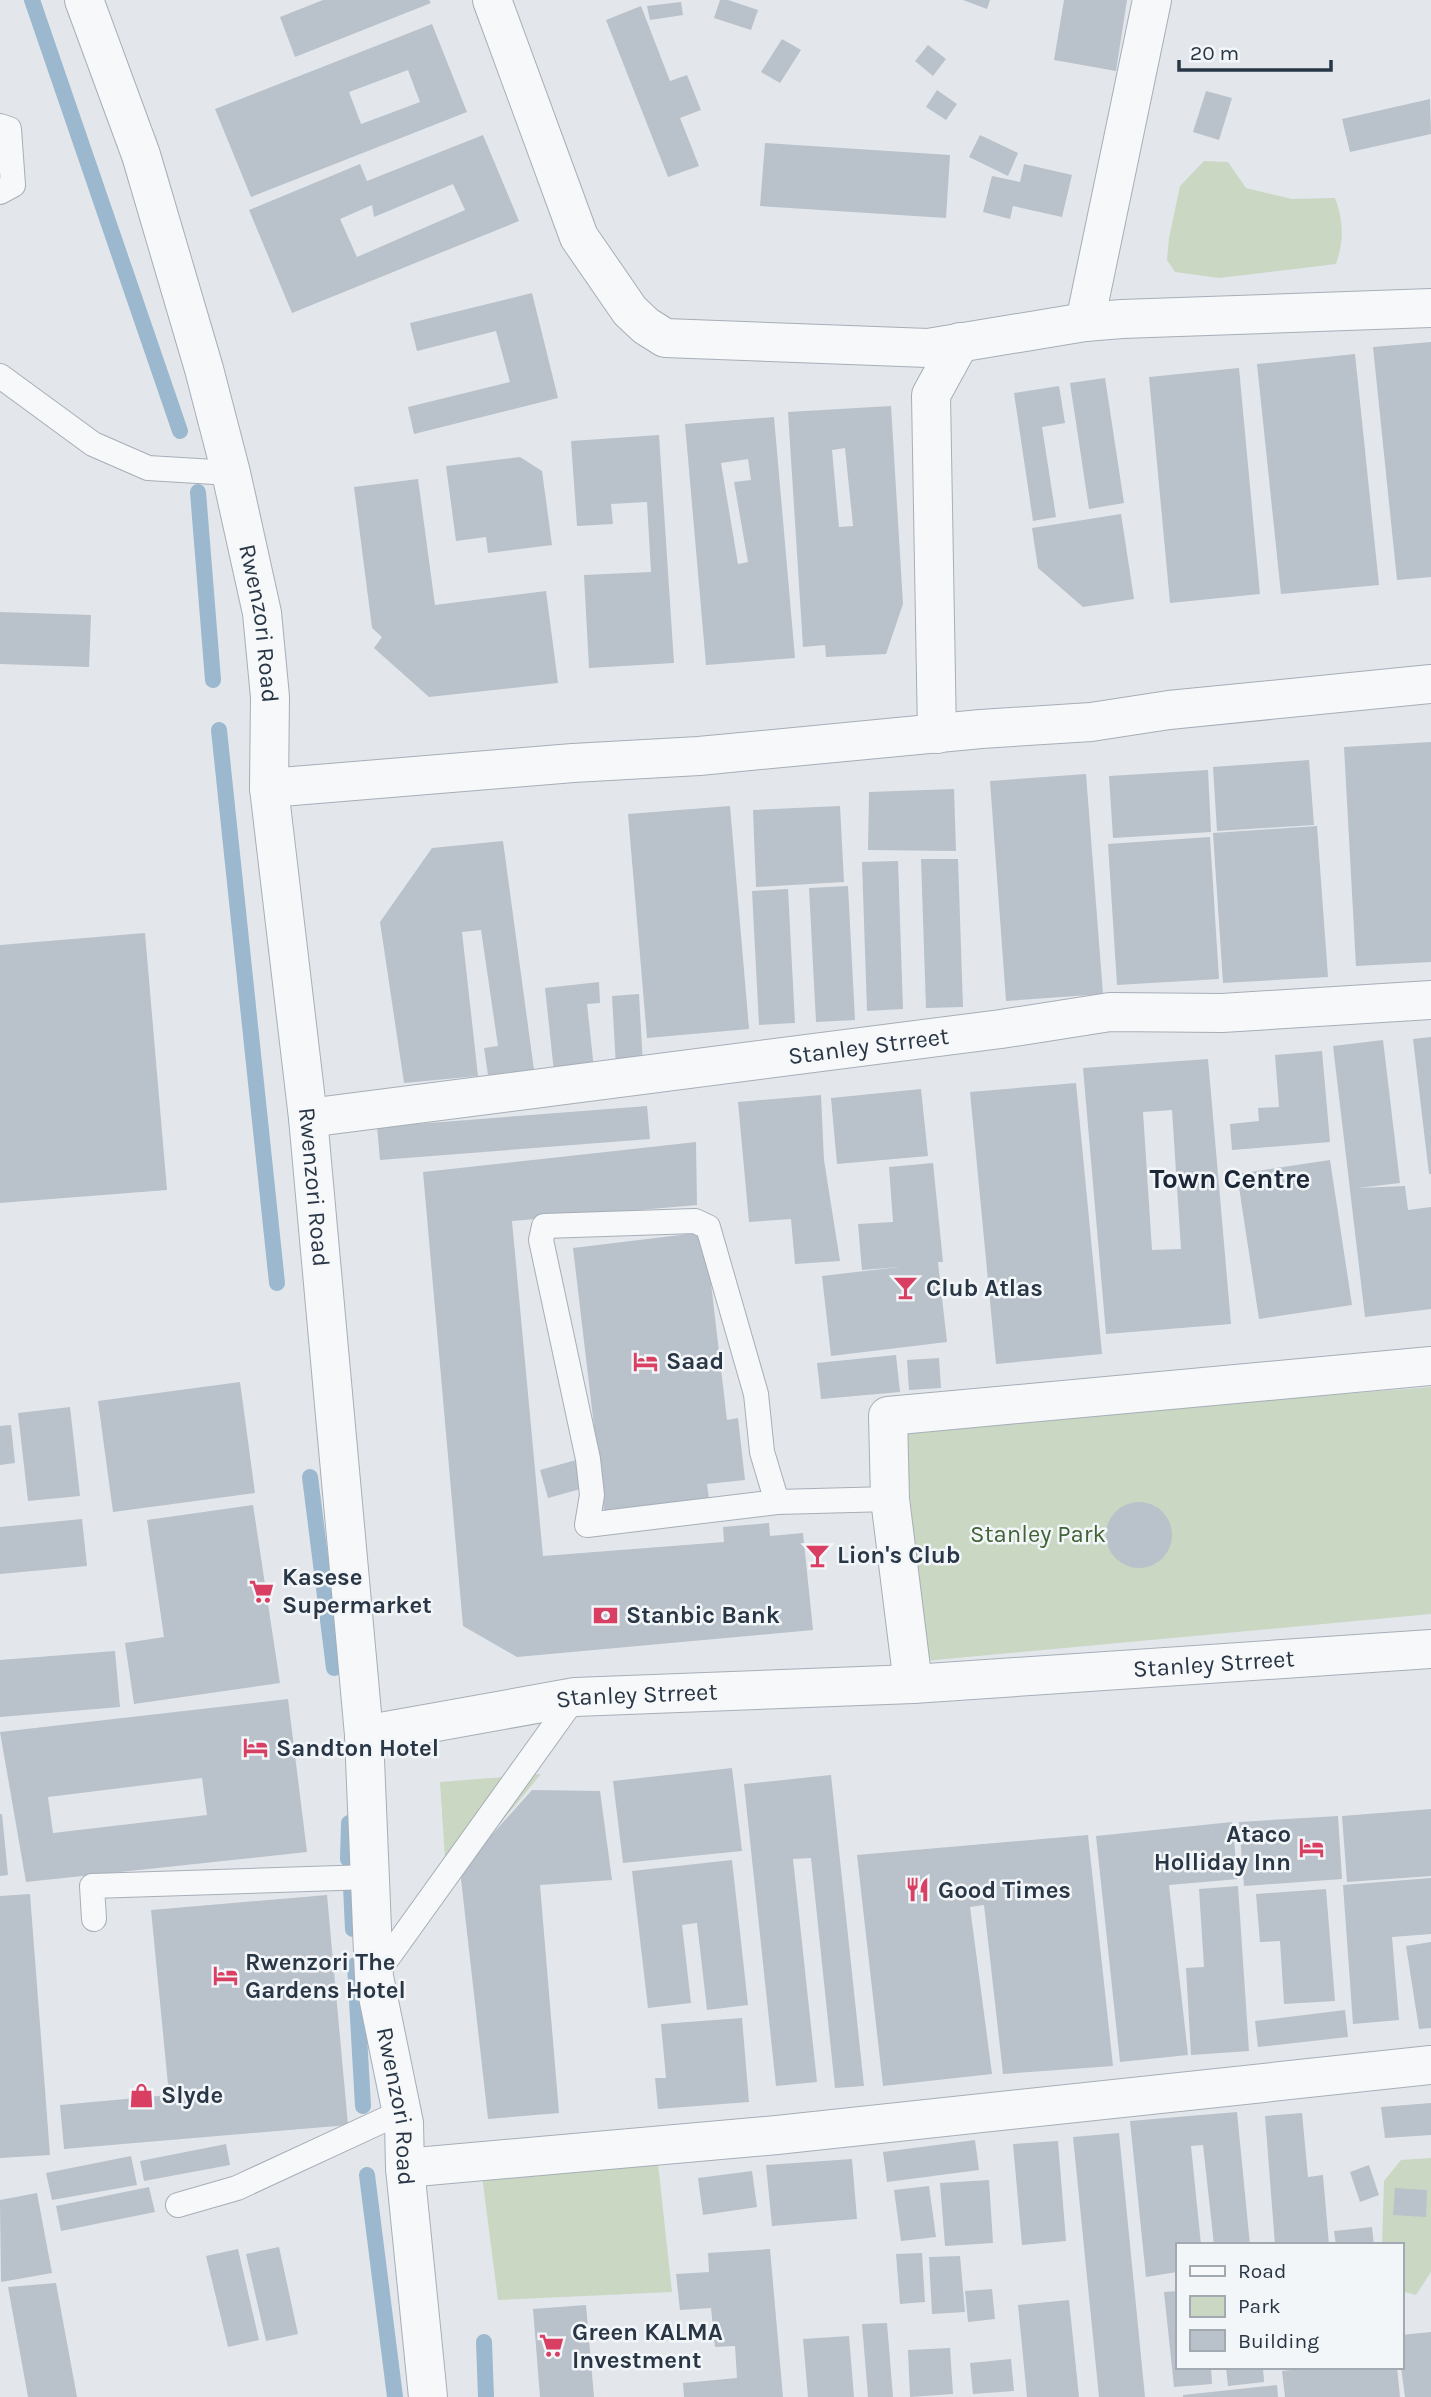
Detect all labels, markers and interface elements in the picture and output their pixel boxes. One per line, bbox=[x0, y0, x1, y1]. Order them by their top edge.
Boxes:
scale bar bbox=[1179, 28, 1331, 72]
text: 20 m bbox=[1190, 41, 1239, 65]
street label: Rwenzori Road bbox=[233, 541, 284, 704]
street label: Stanley Strreet bbox=[786, 1022, 950, 1070]
street label: Rwenzori Road bbox=[293, 1106, 335, 1268]
district label: Town Centre bbox=[1150, 1162, 1310, 1195]
bar icon: Club Atlas bbox=[892, 1274, 920, 1302]
place label: Club Atlas bbox=[926, 1274, 1043, 1302]
hotel icon: Saad bbox=[632, 1347, 660, 1375]
place label: Saad bbox=[666, 1347, 724, 1375]
park label: Stanley Park bbox=[970, 1520, 1106, 1548]
bar icon: Lion's Club bbox=[803, 1541, 831, 1569]
place label: Lion's Club bbox=[837, 1541, 961, 1569]
place label: Kasese Supermarket bbox=[282, 1563, 432, 1619]
supermarket icon: Kasese Supermarket bbox=[248, 1577, 276, 1605]
bank icon: Stanbic Bank bbox=[592, 1601, 620, 1629]
place label: Stanbic Bank bbox=[626, 1601, 780, 1629]
street label: Stanley Strreet bbox=[1132, 1644, 1295, 1683]
street label: Stanley Strreet bbox=[554, 1678, 718, 1714]
hotel icon: Sandton Hotel bbox=[242, 1734, 270, 1762]
place label: Sandton Hotel bbox=[276, 1734, 439, 1762]
place label: Ataco Holliday Inn bbox=[1154, 1820, 1291, 1876]
hotel icon: Ataco Holliday Inn bbox=[1297, 1834, 1325, 1862]
restaurant icon: Good Times bbox=[904, 1876, 932, 1904]
place label: Good Times bbox=[938, 1876, 1071, 1904]
place label: Rwenzori The Gardens Hotel bbox=[245, 1948, 406, 2004]
hotel icon: Rwenzori The Gardens Hotel bbox=[211, 1962, 239, 1990]
street label: Rwenzori Road bbox=[371, 2025, 421, 2187]
shop icon: Slyde bbox=[127, 2081, 155, 2109]
place label: Slyde bbox=[161, 2081, 223, 2109]
legend bbox=[1176, 2243, 1403, 2369]
text: Road bbox=[1238, 2259, 1286, 2283]
text: Park bbox=[1238, 2294, 1281, 2318]
place label: Green KALMA Investment bbox=[572, 2318, 723, 2374]
text: Building bbox=[1238, 2329, 1319, 2353]
supermarket icon: Green KALMA Investment bbox=[538, 2332, 566, 2360]

